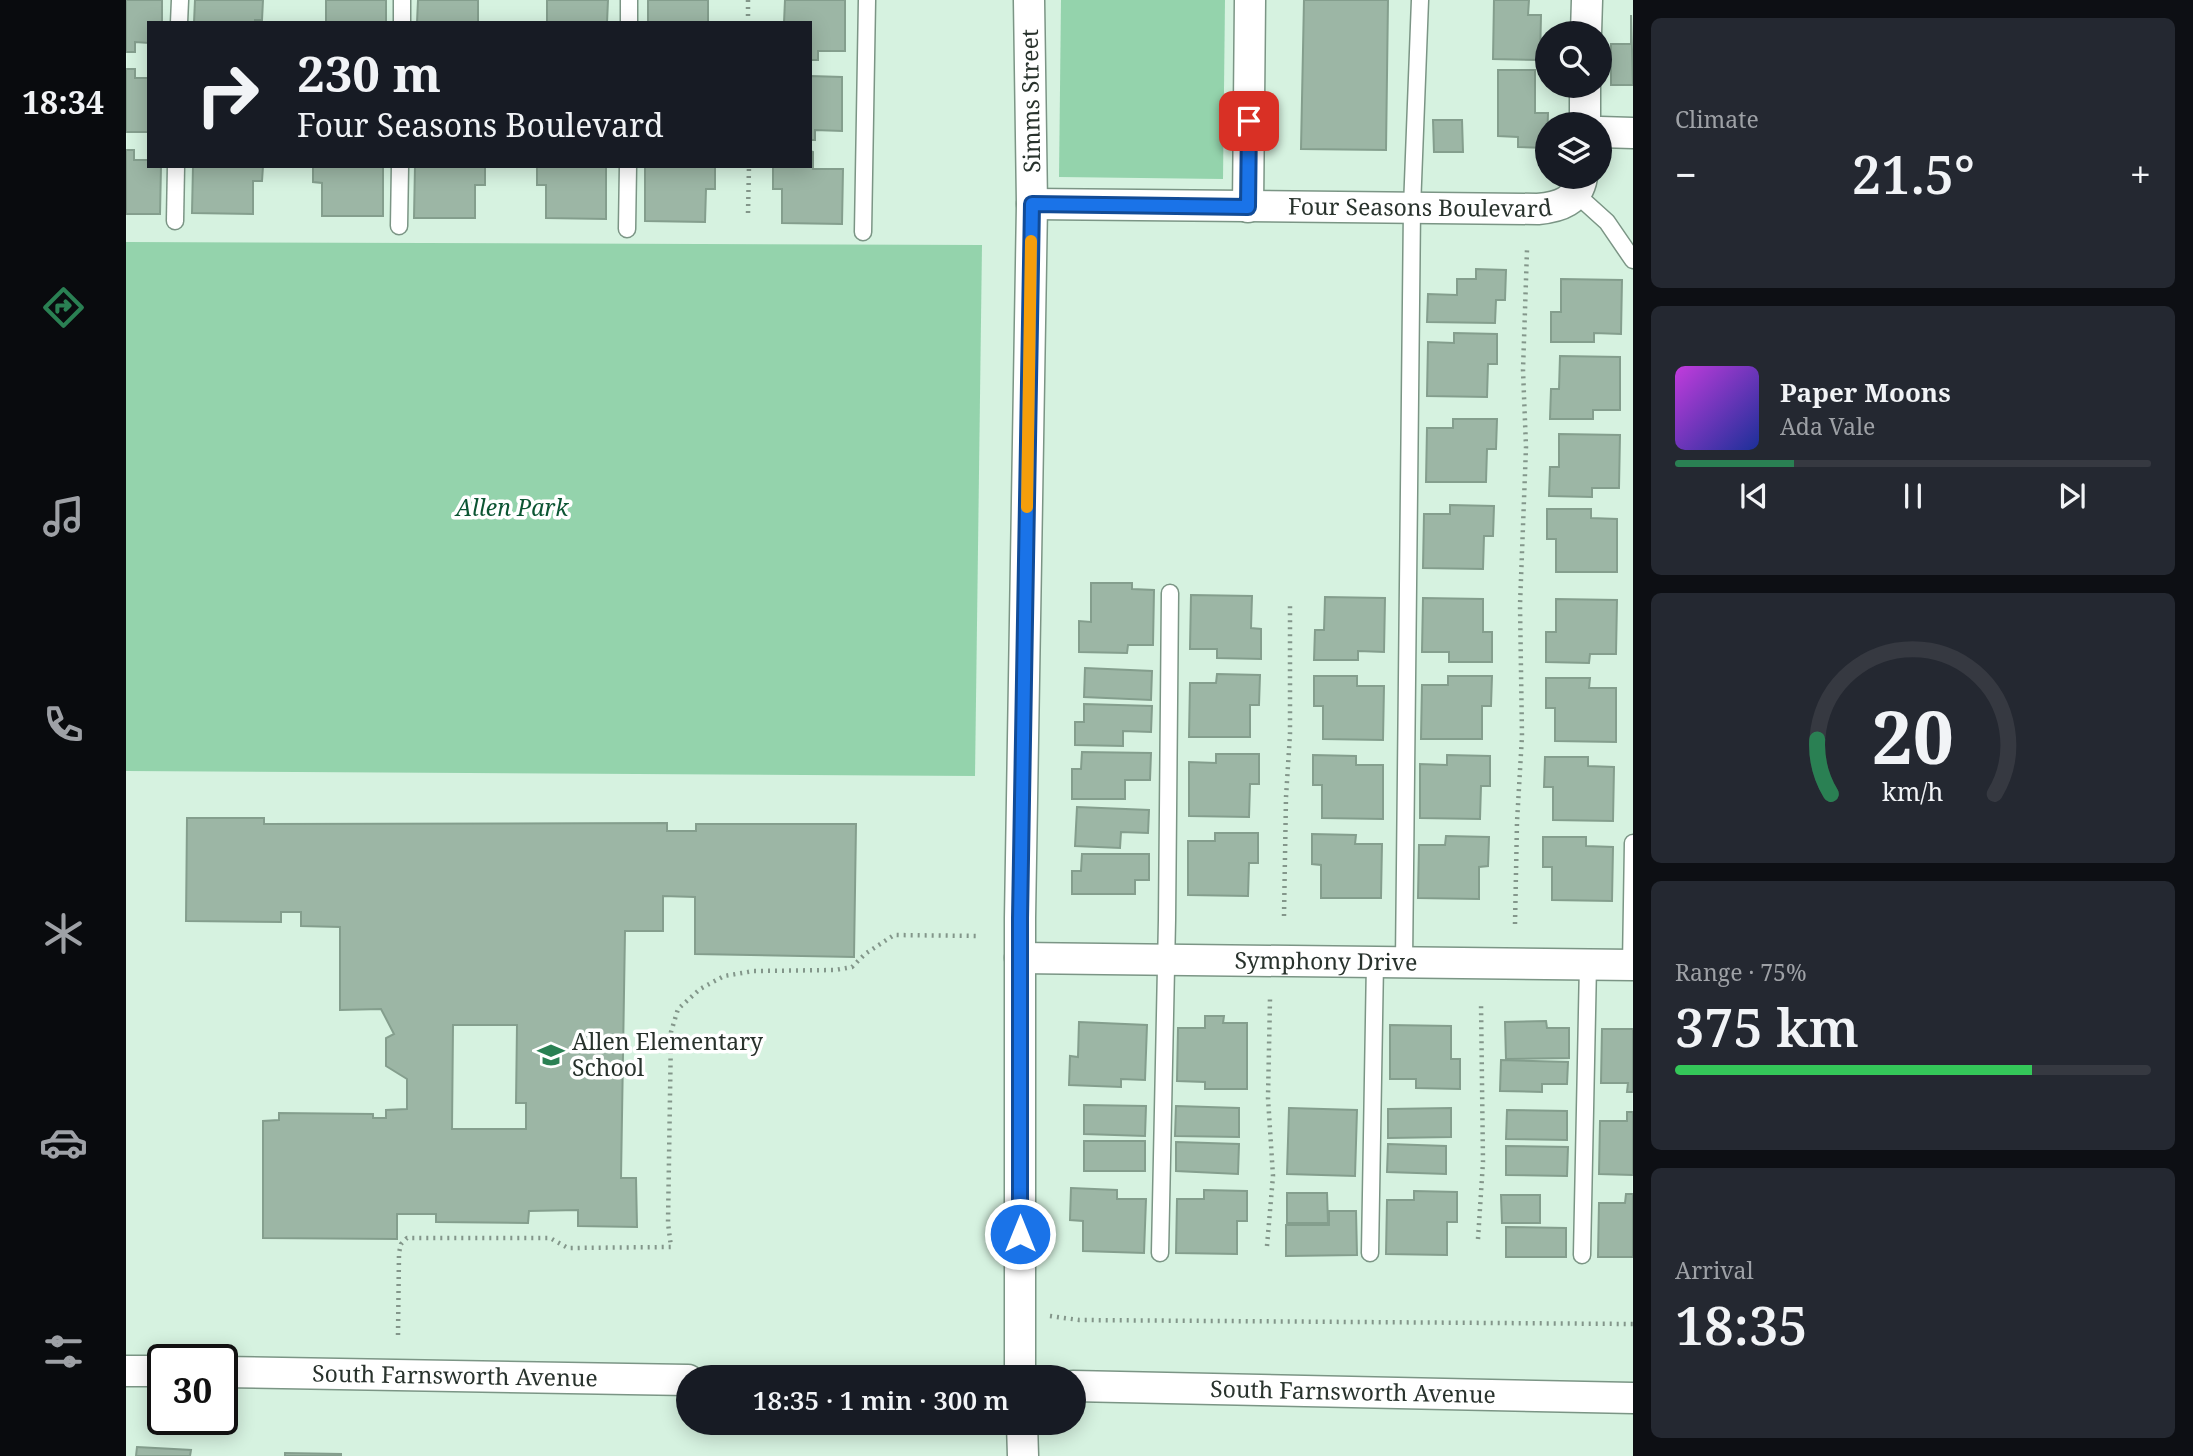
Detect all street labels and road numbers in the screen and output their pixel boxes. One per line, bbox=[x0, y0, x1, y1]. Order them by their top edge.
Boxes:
street label: Simms Street bbox=[1013, 29, 1047, 173]
street label: Four Seasons Boulevard bbox=[1288, 190, 1554, 224]
street label: Symphony Drive bbox=[1234, 943, 1418, 978]
street label: South Farnsworth Avenue bbox=[312, 1357, 598, 1393]
street label: South Farnsworth Avenue bbox=[1210, 1372, 1496, 1410]

